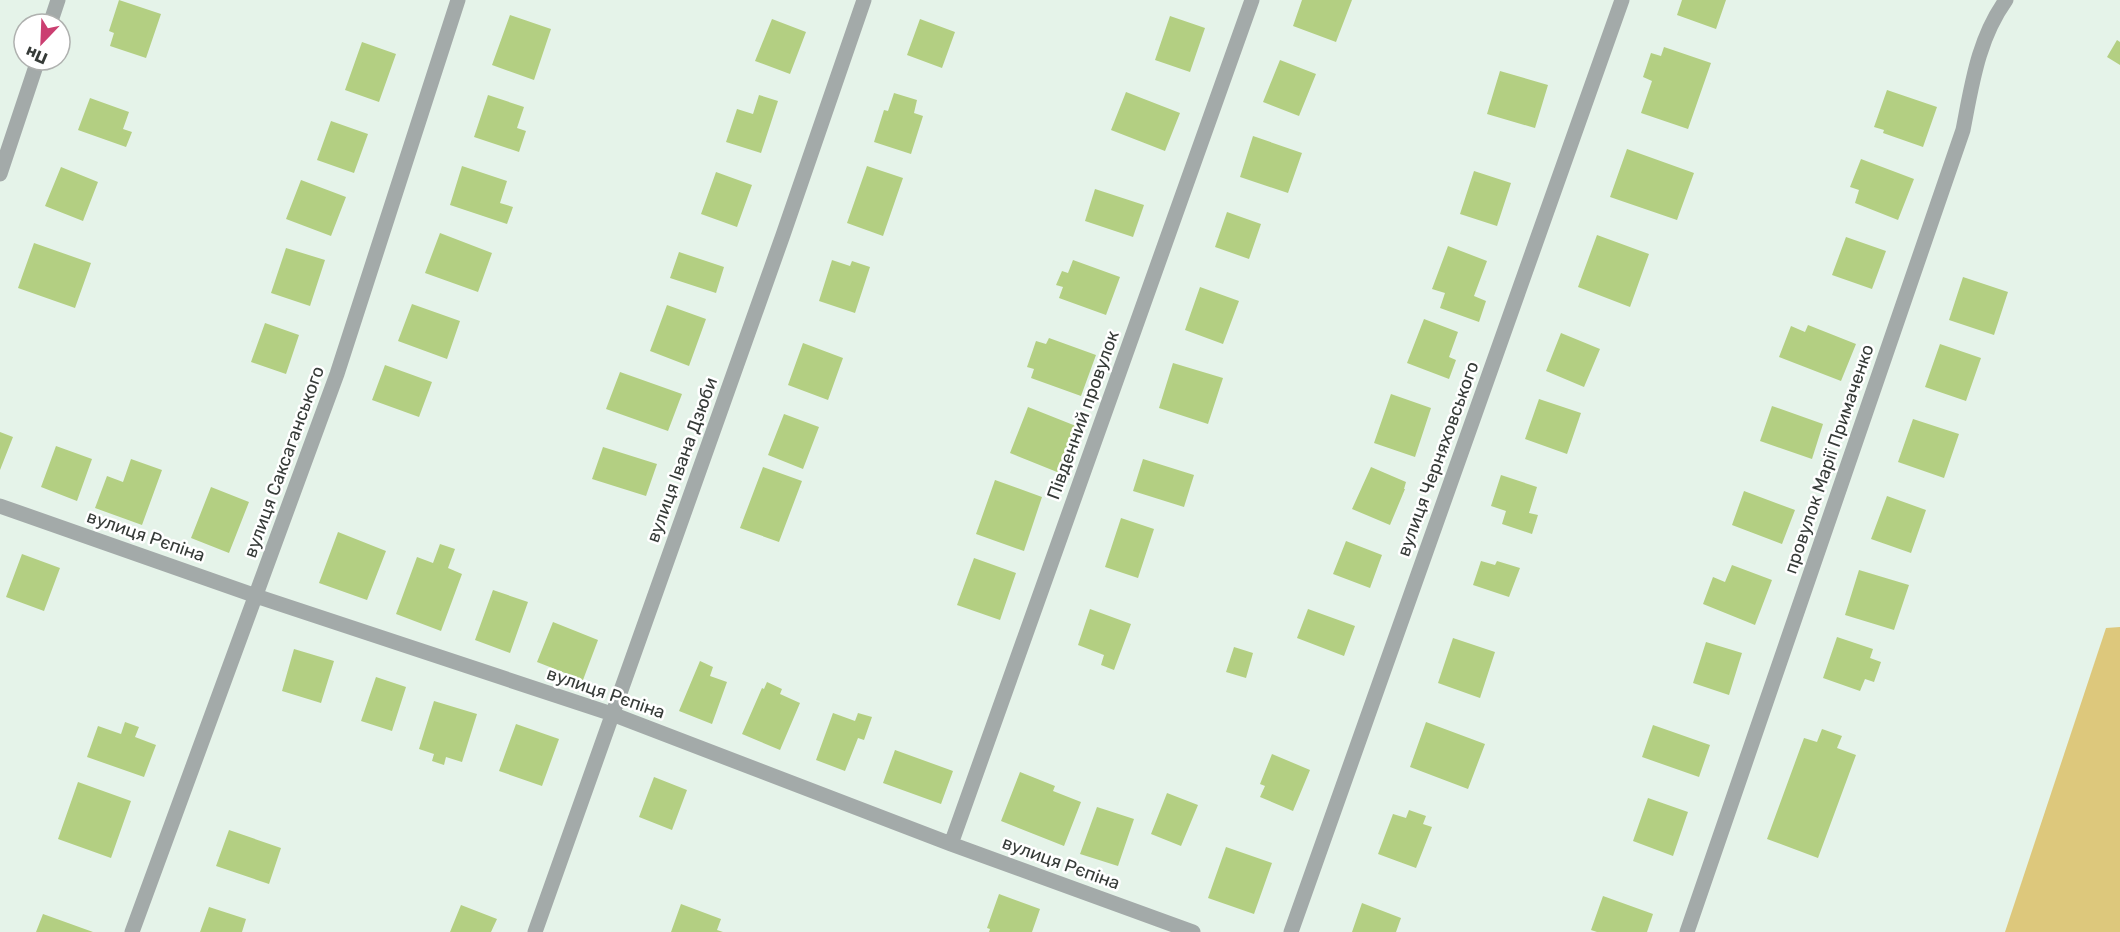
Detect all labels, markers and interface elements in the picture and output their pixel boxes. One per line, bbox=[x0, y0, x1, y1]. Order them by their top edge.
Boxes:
north arrow bbox=[12, 12, 72, 72]
text: Пн bbox=[22, 42, 50, 68]
street label: Південний провулок bbox=[1042, 327, 1124, 502]
street label: провулок Марії Примаченко bbox=[1779, 341, 1879, 577]
street label: вулиця Черняховського bbox=[1392, 358, 1484, 560]
street label: вулиця Саксаганського bbox=[239, 363, 329, 561]
street label: вулиця Івана Дзюби bbox=[642, 374, 722, 546]
street label: вулиця Рєпіна bbox=[84, 505, 208, 567]
street label: вулиця Рєпіна bbox=[544, 662, 668, 724]
street label: вулиця Рєпіна bbox=[999, 832, 1123, 894]

